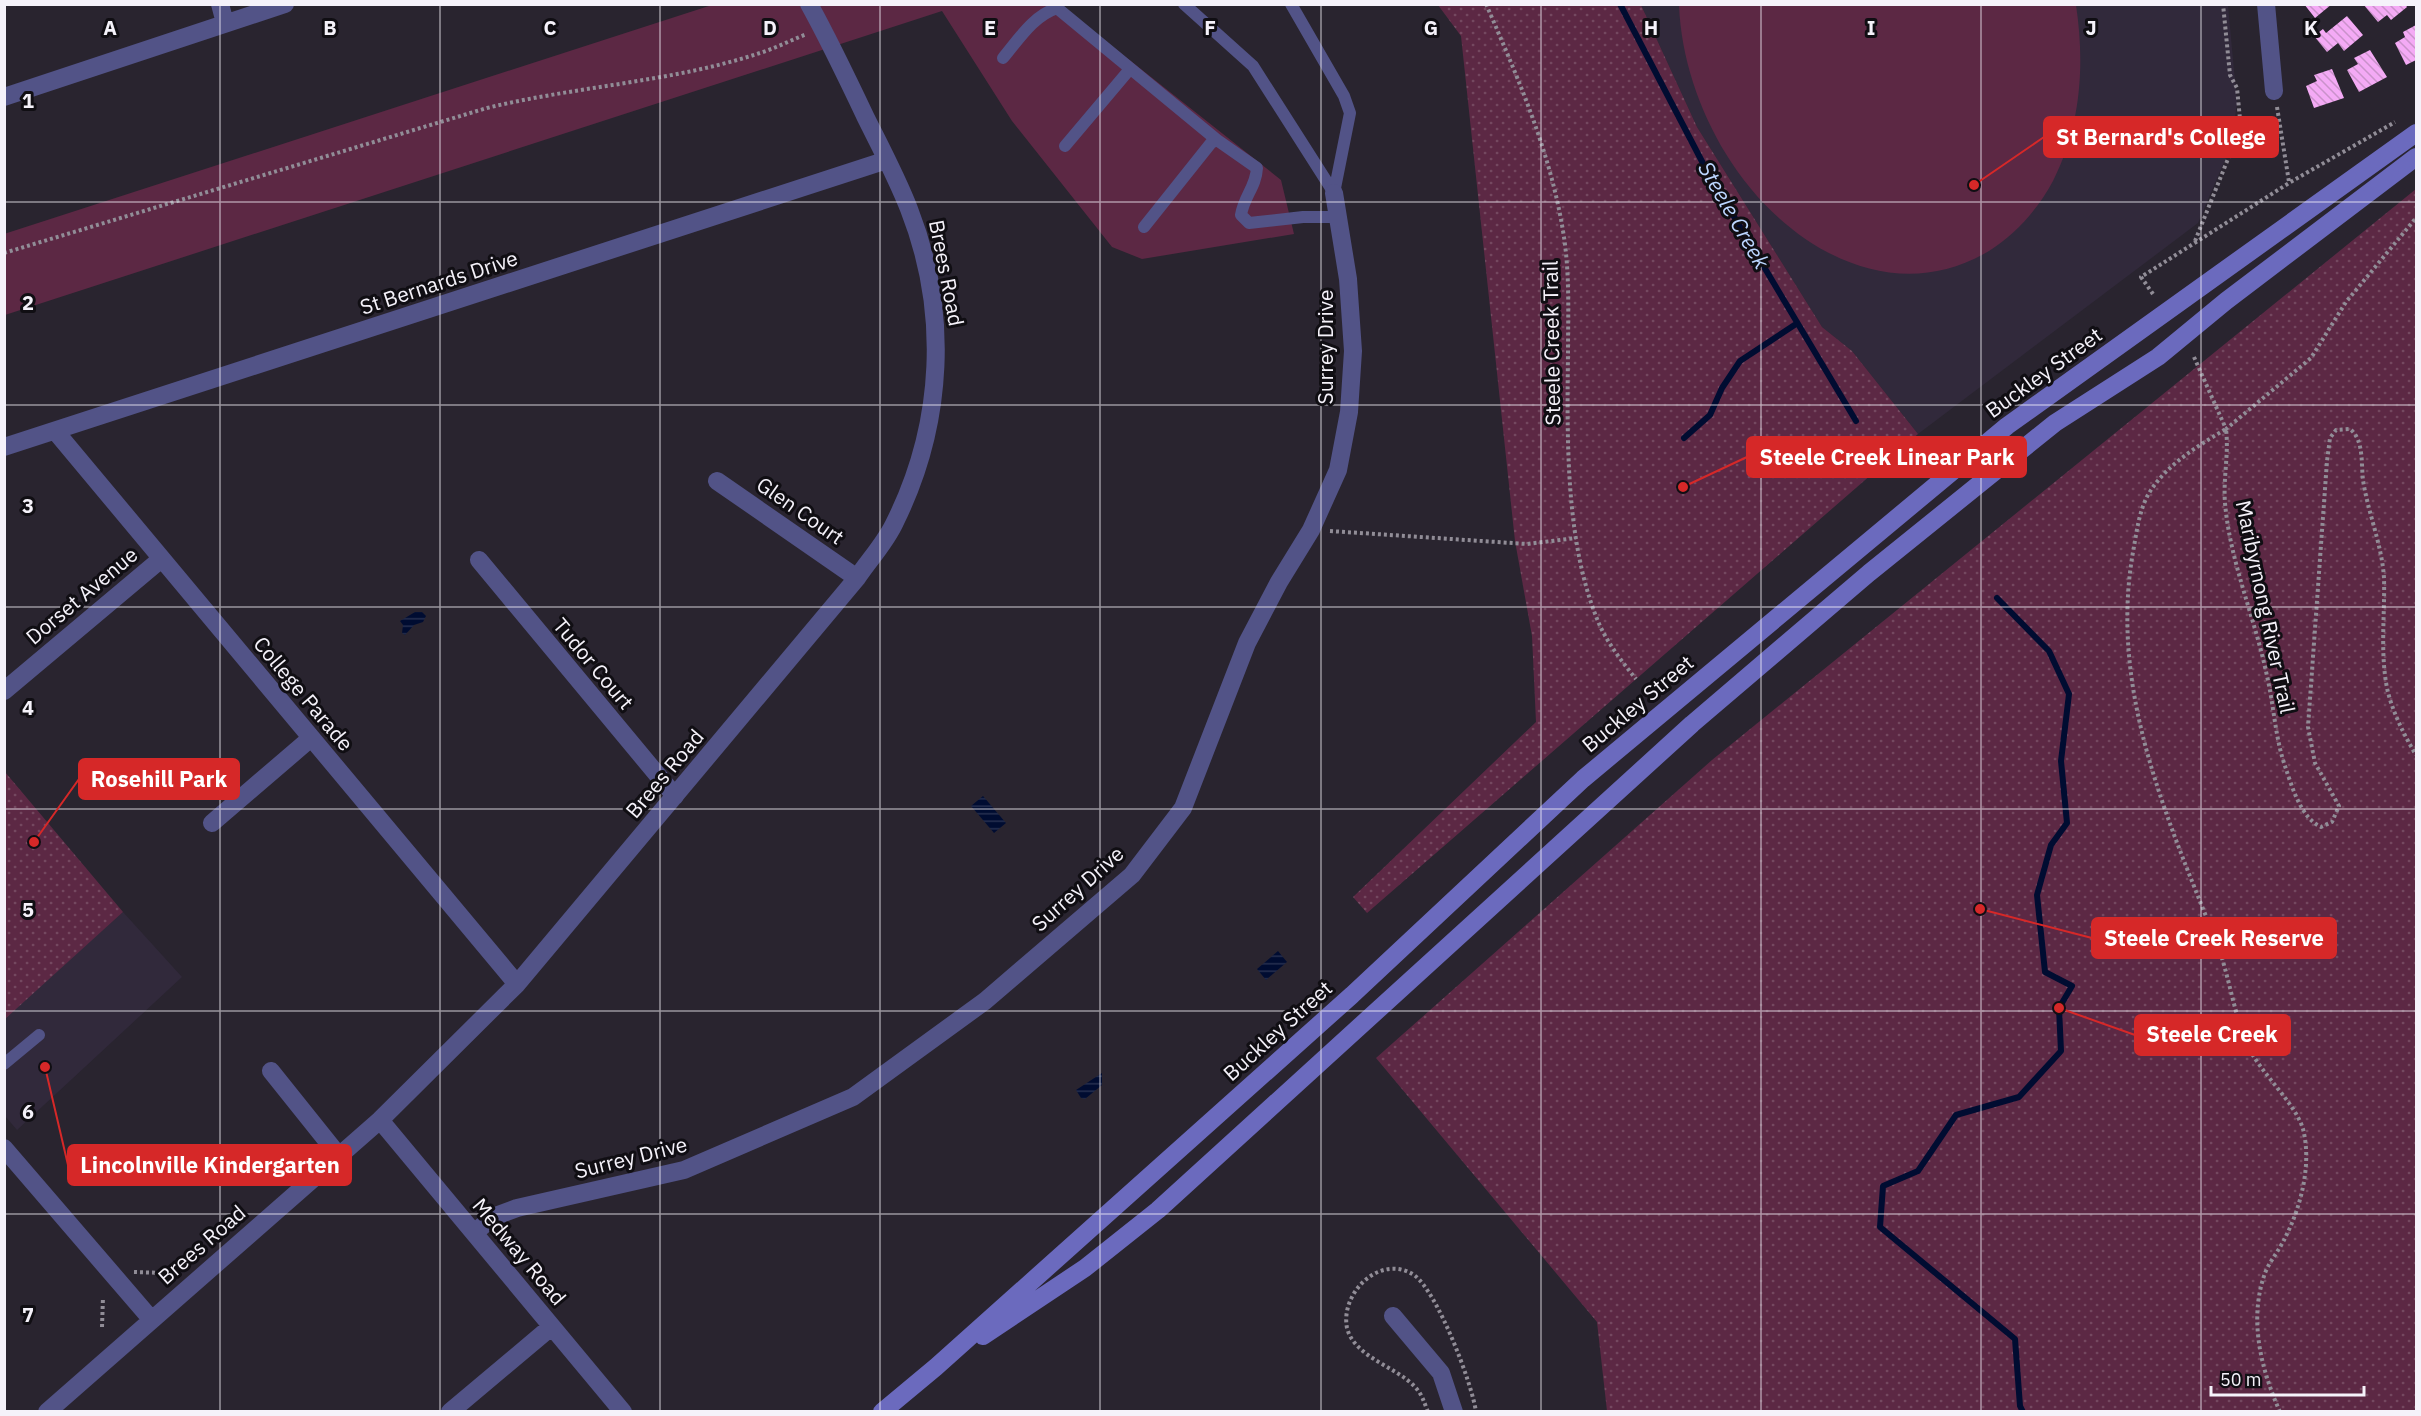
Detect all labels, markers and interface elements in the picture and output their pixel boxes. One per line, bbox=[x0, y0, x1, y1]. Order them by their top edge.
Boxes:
text: A bbox=[103, 14, 117, 41]
text: B bbox=[323, 14, 337, 41]
text: C bbox=[543, 14, 557, 41]
text: D bbox=[763, 14, 777, 41]
text: E bbox=[984, 14, 996, 41]
text: F bbox=[1204, 14, 1216, 41]
text: G bbox=[1424, 14, 1438, 41]
text: H bbox=[1644, 14, 1658, 41]
text: I bbox=[1867, 14, 1875, 41]
text: J bbox=[2085, 14, 2097, 41]
text: K bbox=[2304, 14, 2318, 41]
text: 1 bbox=[22, 87, 34, 114]
callout: St Bernard's College bbox=[2044, 117, 2278, 157]
text: St Bernard's College bbox=[2056, 122, 2266, 151]
water label: Steele Creek bbox=[1692, 156, 1777, 274]
street label: Brees Road bbox=[923, 217, 971, 328]
street label: St Bernards Drive bbox=[356, 243, 521, 321]
street label: Steele Creek Trail bbox=[1536, 260, 1566, 426]
text: 2 bbox=[22, 289, 34, 316]
street label: Surrey Drive bbox=[1311, 289, 1339, 405]
street label: Buckley Street bbox=[1980, 320, 2107, 424]
callout: Steele Creek Linear Park bbox=[1747, 437, 2026, 477]
text: Steele Creek Linear Park bbox=[1760, 442, 2015, 471]
street label: Glen Court bbox=[751, 470, 850, 551]
text: 3 bbox=[22, 492, 34, 519]
street label: Maribyrnong River Trail bbox=[2230, 498, 2302, 716]
street label: Dorset Avenue bbox=[20, 540, 143, 650]
street label: Tudor Court bbox=[547, 612, 640, 715]
street label: College Parade bbox=[248, 630, 360, 757]
street label: Buckley Street bbox=[1576, 648, 1699, 758]
text: 4 bbox=[22, 694, 34, 721]
street label: Brees Road bbox=[619, 723, 710, 824]
callout: Rosehill Park bbox=[79, 759, 239, 799]
text: Rosehill Park bbox=[91, 764, 227, 793]
street label: Surrey Drive bbox=[1025, 839, 1129, 937]
text: 5 bbox=[22, 896, 34, 923]
callout: Steele Creek Reserve bbox=[2092, 918, 2336, 958]
text: Steele Creek Reserve bbox=[2104, 923, 2324, 952]
street label: Buckley Street bbox=[1217, 974, 1338, 1087]
callout: Steele Creek bbox=[2135, 1015, 2290, 1055]
text: Steele Creek bbox=[2146, 1019, 2278, 1048]
text: 6 bbox=[22, 1098, 34, 1125]
street label: Surrey Drive bbox=[572, 1130, 690, 1185]
callout: Lincolnville Kindergarten bbox=[68, 1145, 351, 1185]
text: Lincolnville Kindergarten bbox=[80, 1150, 340, 1179]
street label: Medway Road bbox=[467, 1192, 573, 1311]
street label: Brees Road bbox=[151, 1198, 251, 1290]
text: 7 bbox=[22, 1301, 34, 1328]
scale bar bbox=[2211, 1359, 2364, 1397]
text: 50 m bbox=[2220, 1368, 2262, 1391]

